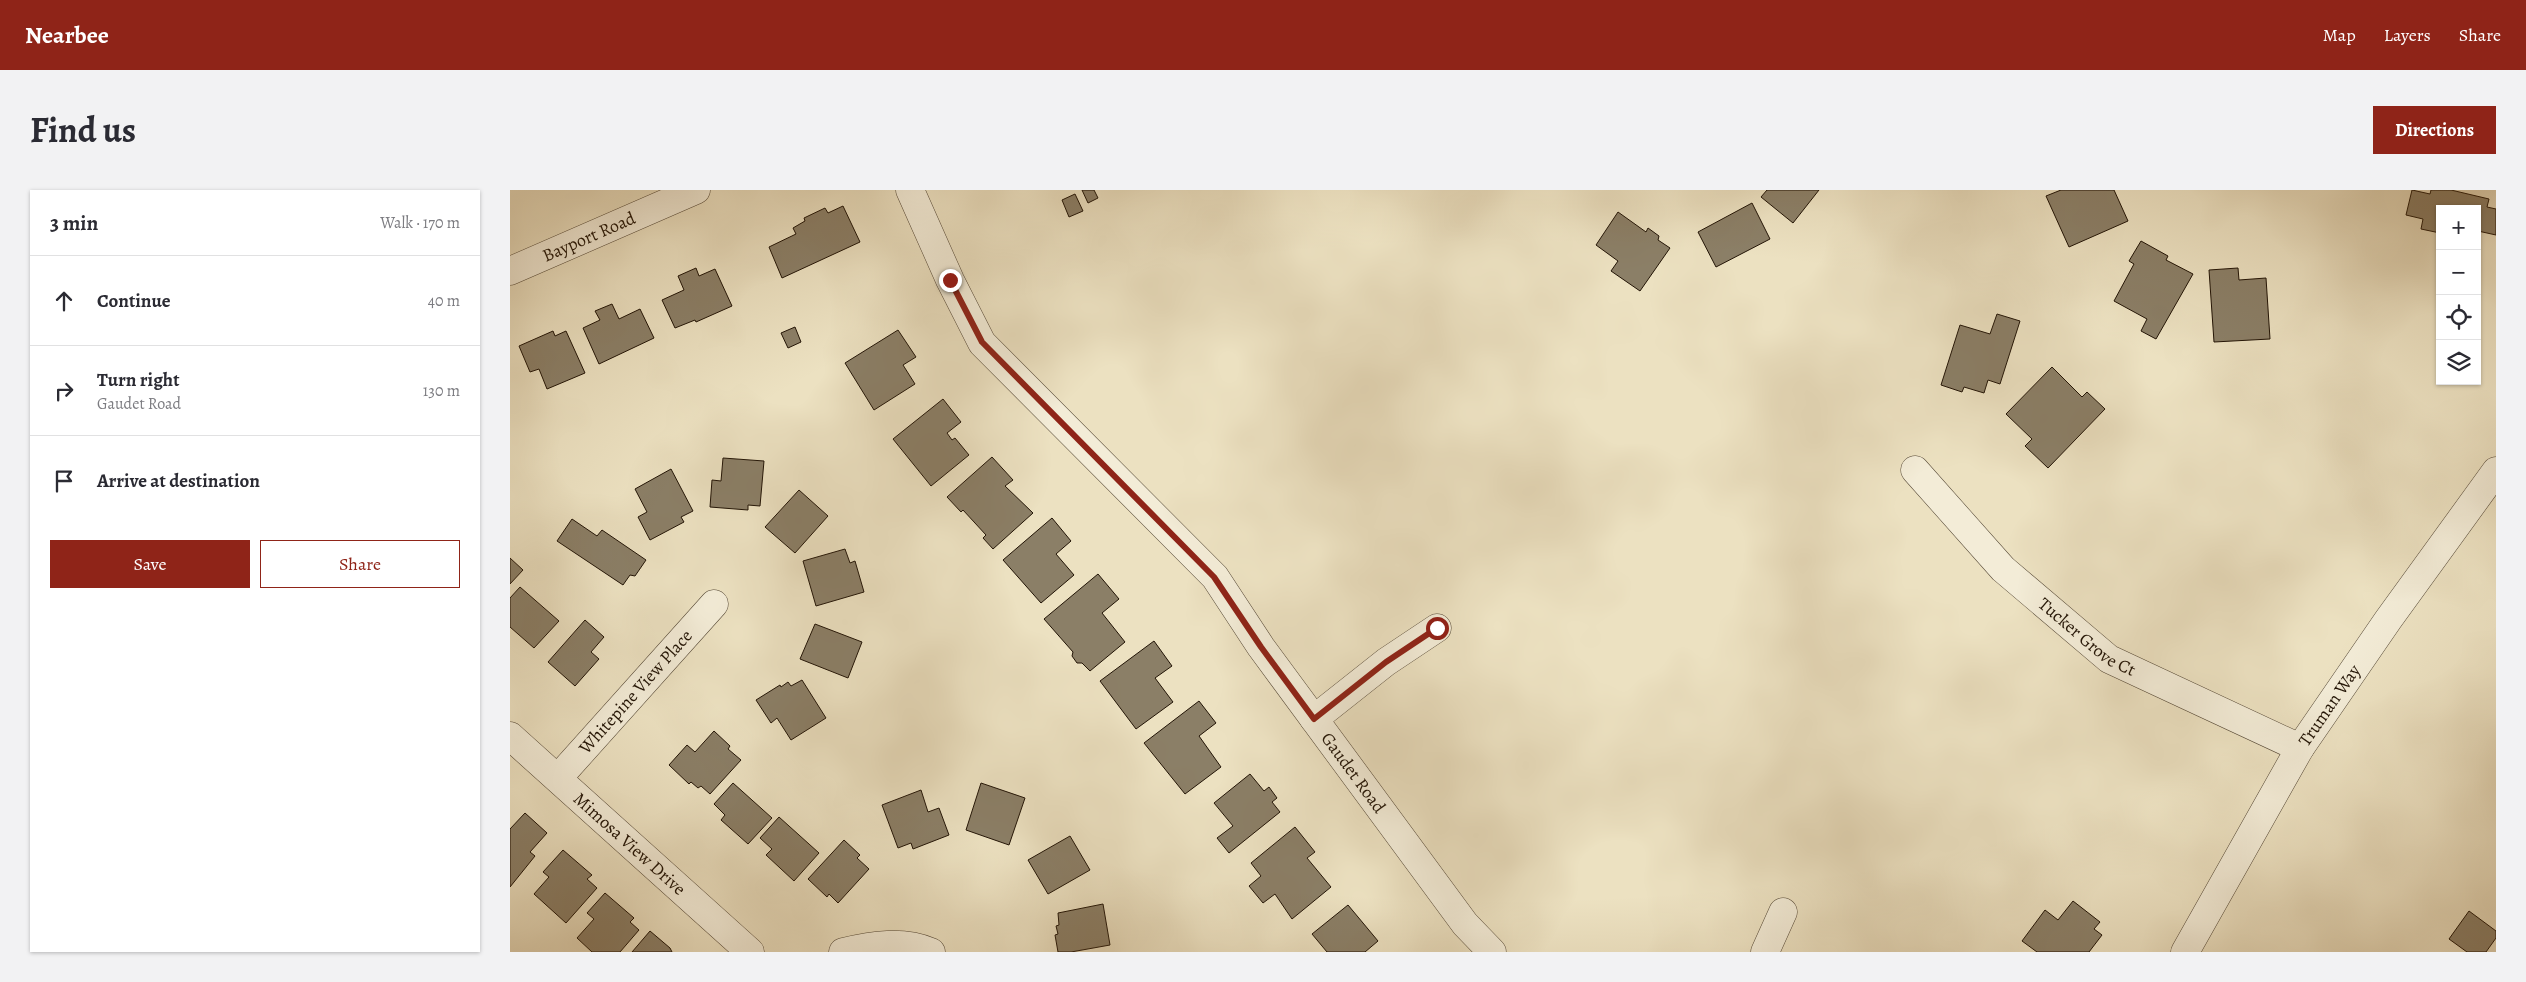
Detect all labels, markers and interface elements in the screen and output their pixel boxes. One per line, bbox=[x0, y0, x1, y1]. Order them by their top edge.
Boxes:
text: Nearbee bbox=[25, 19, 109, 51]
text: Map bbox=[2323, 23, 2356, 47]
text: Layers bbox=[2384, 23, 2431, 47]
text: Share bbox=[2459, 23, 2501, 47]
text: Find us bbox=[30, 106, 136, 154]
button: Directions bbox=[2373, 106, 2496, 154]
map controls bbox=[2436, 205, 2481, 385]
button: + bbox=[2436, 205, 2481, 250]
street label: Bayport Road bbox=[539, 206, 639, 267]
text: 3 min bbox=[50, 209, 98, 237]
text: Walk · 170 m bbox=[380, 212, 460, 234]
button: − bbox=[2436, 250, 2481, 295]
route end bbox=[939, 269, 962, 292]
icon: ahead bbox=[50, 287, 78, 315]
text: Continue bbox=[97, 288, 171, 314]
text: 40 m bbox=[428, 290, 460, 312]
button: locate bbox=[2436, 295, 2481, 340]
button: layers bbox=[2436, 340, 2481, 385]
text: Turn right bbox=[97, 367, 179, 393]
icon: right bbox=[50, 377, 78, 405]
text: 130 m bbox=[423, 380, 460, 402]
text: Gaudet Road bbox=[97, 393, 181, 415]
icon: arrive bbox=[50, 467, 78, 495]
text: Arrive at destination bbox=[97, 468, 260, 494]
button: Save bbox=[50, 540, 250, 588]
button: Share bbox=[260, 540, 460, 588]
street label: Tucker Grove Ct bbox=[2033, 592, 2140, 682]
route start bbox=[1426, 617, 1449, 640]
street label: Whitepine View Place bbox=[573, 624, 698, 760]
street label: Truman Way bbox=[2293, 659, 2366, 751]
street label: Gaudet Road bbox=[1316, 727, 1391, 818]
street label: Mimosa View Drive bbox=[568, 787, 691, 901]

